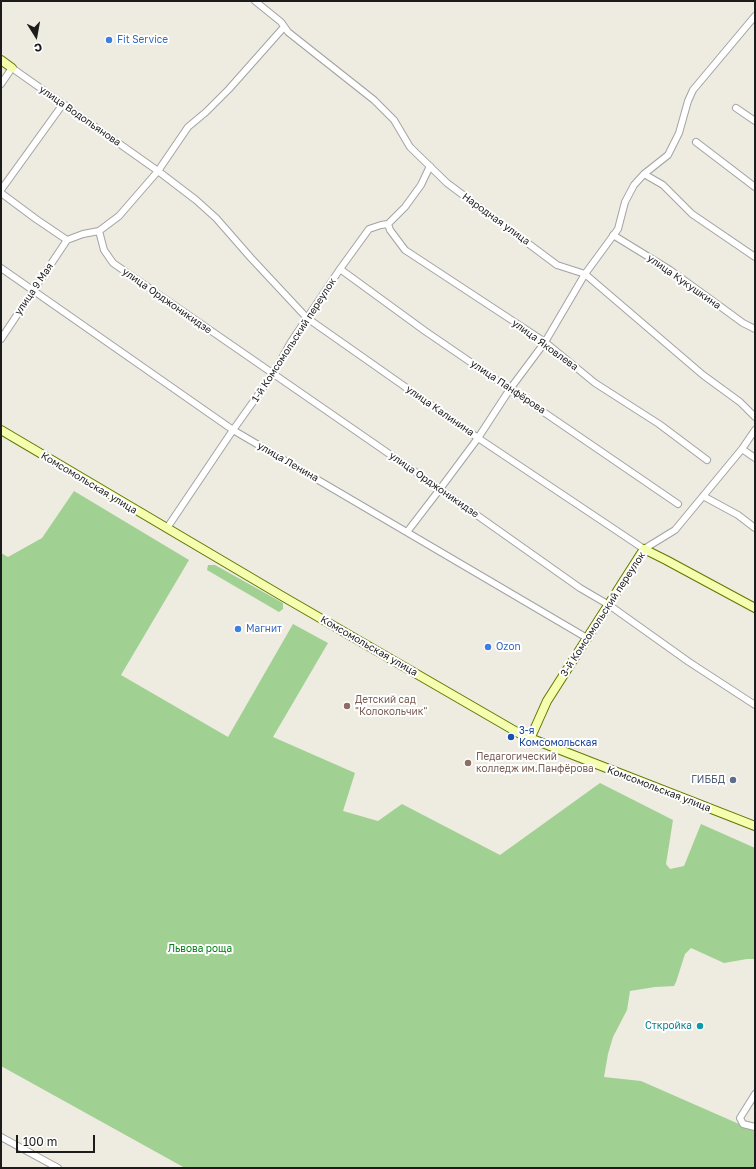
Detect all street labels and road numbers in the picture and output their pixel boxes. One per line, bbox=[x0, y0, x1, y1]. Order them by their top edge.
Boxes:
street label: улица Водопьянова bbox=[37, 83, 123, 149]
street label: Народная улица bbox=[460, 190, 532, 248]
street label: улица Кукушкина bbox=[645, 252, 723, 312]
street label: улица 9 Мая bbox=[12, 261, 56, 317]
street label: улица Орджоникидзе bbox=[120, 266, 214, 336]
street label: 1-й Комсомольский переулок bbox=[249, 276, 339, 404]
street label: улица Яковлева bbox=[510, 317, 580, 373]
street label: улица Панфёрова bbox=[468, 358, 548, 416]
street label: улица Калинина bbox=[404, 383, 476, 439]
street label: улица Ленина bbox=[255, 440, 321, 484]
street label: Комсомольская улица bbox=[39, 450, 139, 516]
street label: улица Орджоникидзе bbox=[387, 450, 481, 520]
street label: 3-й Комсомольский переулок bbox=[558, 549, 648, 679]
street label: Комсомольская улица bbox=[318, 613, 420, 679]
street label: Комсомольская улица bbox=[606, 764, 712, 814]

